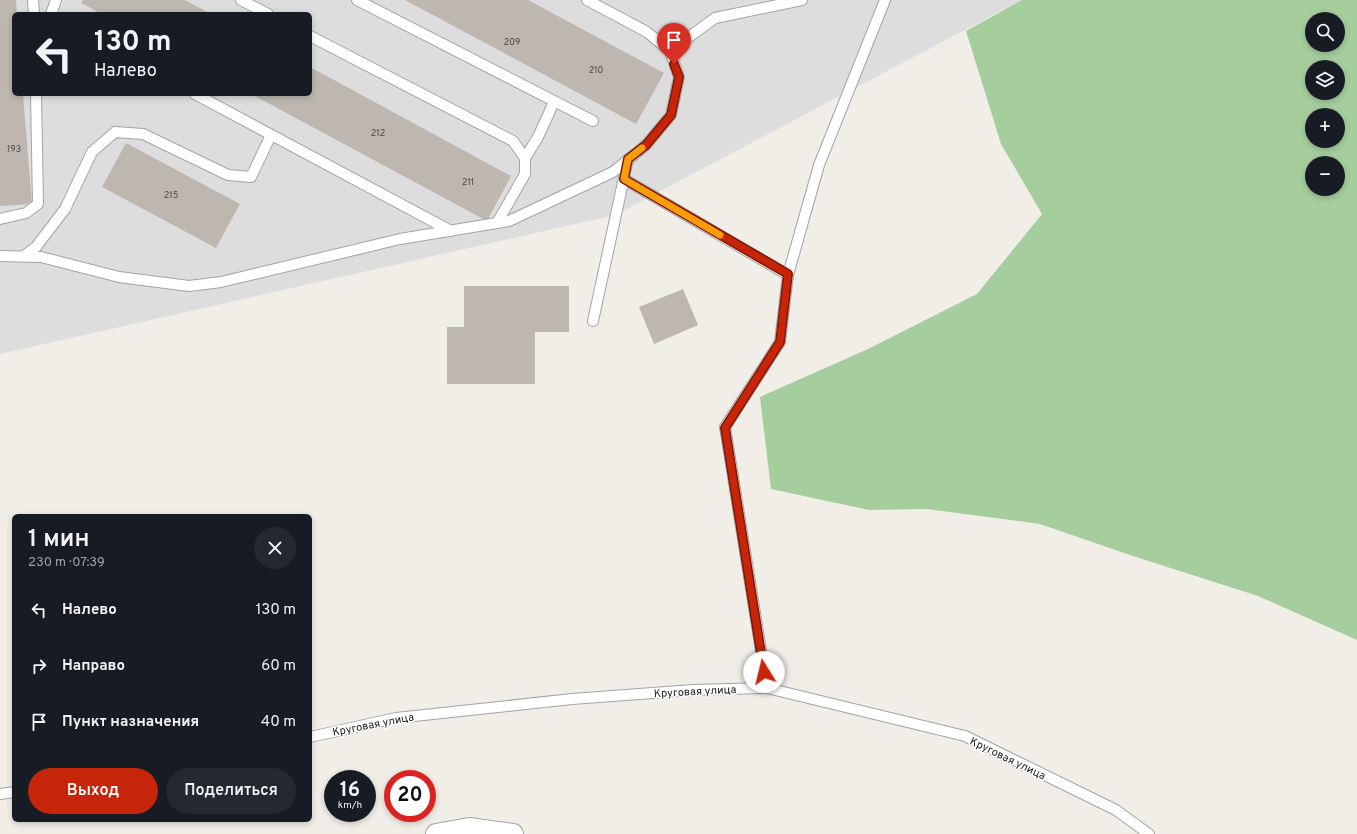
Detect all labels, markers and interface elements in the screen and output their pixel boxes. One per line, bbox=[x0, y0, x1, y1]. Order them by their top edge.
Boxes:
map controls bbox=[1305, 12, 1345, 196]
button: search bbox=[1305, 12, 1345, 52]
pin bbox=[657, 23, 691, 64]
text: 130 m bbox=[94, 25, 172, 61]
icon: left bbox=[28, 28, 80, 80]
icon: arrive bbox=[663, 29, 685, 51]
house number: 209 bbox=[504, 37, 520, 48]
text: Налево bbox=[94, 60, 157, 83]
button: layers bbox=[1305, 60, 1345, 100]
house number: 210 bbox=[589, 65, 604, 76]
button: + bbox=[1305, 108, 1345, 148]
house number: 212 bbox=[371, 128, 385, 139]
house number: 193 bbox=[7, 144, 21, 155]
button: − bbox=[1305, 156, 1345, 196]
house number: 211 bbox=[462, 177, 474, 188]
house number: 215 bbox=[164, 190, 178, 201]
text: 1 мин bbox=[28, 525, 89, 555]
button: close bbox=[254, 527, 296, 569]
text: 230 m · 07:39 bbox=[28, 555, 105, 571]
icon: left bbox=[28, 599, 50, 621]
text: Налево bbox=[62, 601, 117, 620]
text: 130 m bbox=[256, 601, 296, 620]
position arrow bbox=[743, 651, 785, 693]
icon: right bbox=[28, 655, 50, 677]
text: Направо bbox=[62, 657, 125, 676]
text: 60 m bbox=[261, 657, 296, 676]
street label: Круговая улица bbox=[653, 683, 737, 701]
street label: Круговая улица bbox=[331, 710, 415, 740]
icon: arrive bbox=[28, 711, 50, 733]
text: Пункт назначения bbox=[62, 713, 199, 732]
text: 40 m bbox=[261, 713, 296, 732]
street label: Круговая улица bbox=[967, 734, 1048, 783]
button: Выход bbox=[28, 768, 158, 814]
button: Поделиться bbox=[166, 768, 296, 814]
speed limit sign: 20 bbox=[384, 770, 436, 822]
text: 16 bbox=[340, 778, 360, 804]
text: km/h bbox=[338, 799, 362, 812]

